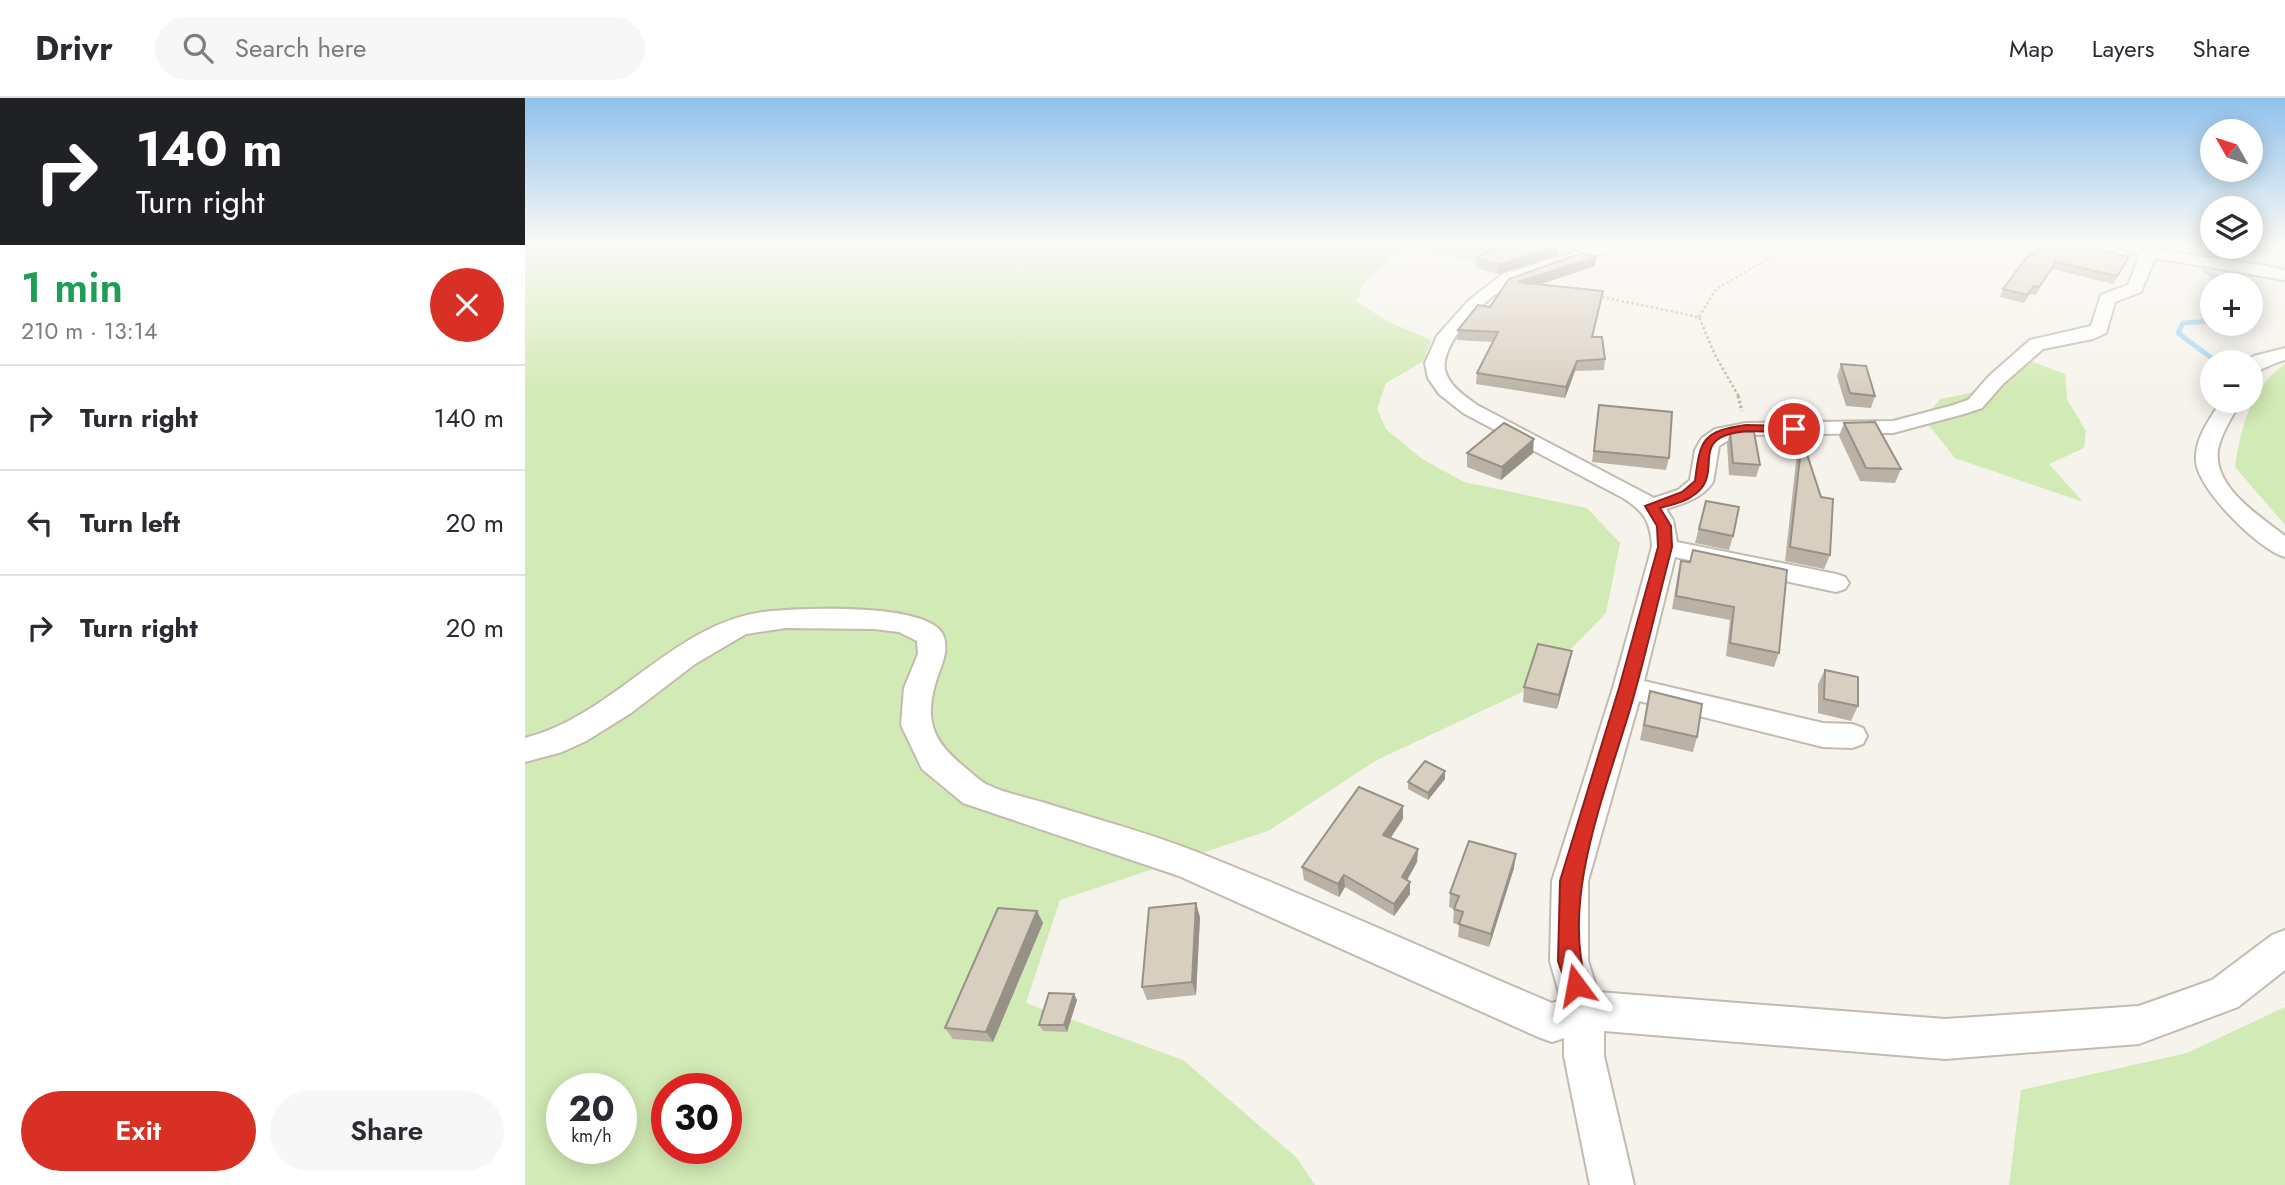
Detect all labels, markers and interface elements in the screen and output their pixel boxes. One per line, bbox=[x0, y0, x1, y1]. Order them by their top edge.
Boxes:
search box bbox=[155, 17, 645, 80]
text: Drivr bbox=[35, 25, 113, 72]
icon: search bbox=[179, 29, 217, 67]
text: Search here bbox=[235, 29, 366, 67]
text: Map bbox=[2009, 31, 2054, 66]
text: Layers bbox=[2092, 31, 2154, 66]
text: Share bbox=[2192, 31, 2250, 66]
text: 140 m bbox=[136, 114, 282, 184]
north arrow bbox=[2200, 119, 2263, 182]
map controls bbox=[2200, 119, 2263, 413]
icon: right bbox=[21, 126, 112, 217]
text: Turn right bbox=[136, 179, 265, 225]
button: layers bbox=[2200, 196, 2263, 259]
text: 1 min bbox=[21, 257, 123, 318]
button: close bbox=[430, 268, 504, 342]
button: + bbox=[2200, 273, 2263, 336]
text: 210 m · 13:14 bbox=[21, 314, 157, 348]
button: − bbox=[2200, 350, 2263, 413]
icon: right bbox=[21, 399, 59, 437]
text: Turn right bbox=[80, 399, 198, 437]
text: 140 m bbox=[433, 399, 504, 437]
pin bbox=[1764, 399, 1824, 459]
icon: arrive bbox=[1775, 410, 1813, 448]
icon: left bbox=[21, 504, 59, 542]
text: Turn left bbox=[80, 504, 180, 542]
text: 20 m bbox=[446, 504, 504, 542]
icon: right bbox=[21, 609, 59, 647]
text: Turn right bbox=[80, 609, 198, 647]
text: 20 m bbox=[446, 609, 504, 647]
position arrow bbox=[1539, 948, 1613, 1022]
speed limit sign: 30 bbox=[651, 1073, 742, 1164]
text: 20 bbox=[568, 1084, 615, 1134]
button: Exit bbox=[21, 1091, 256, 1171]
button: Share bbox=[270, 1091, 504, 1171]
text: km/h bbox=[571, 1123, 612, 1149]

